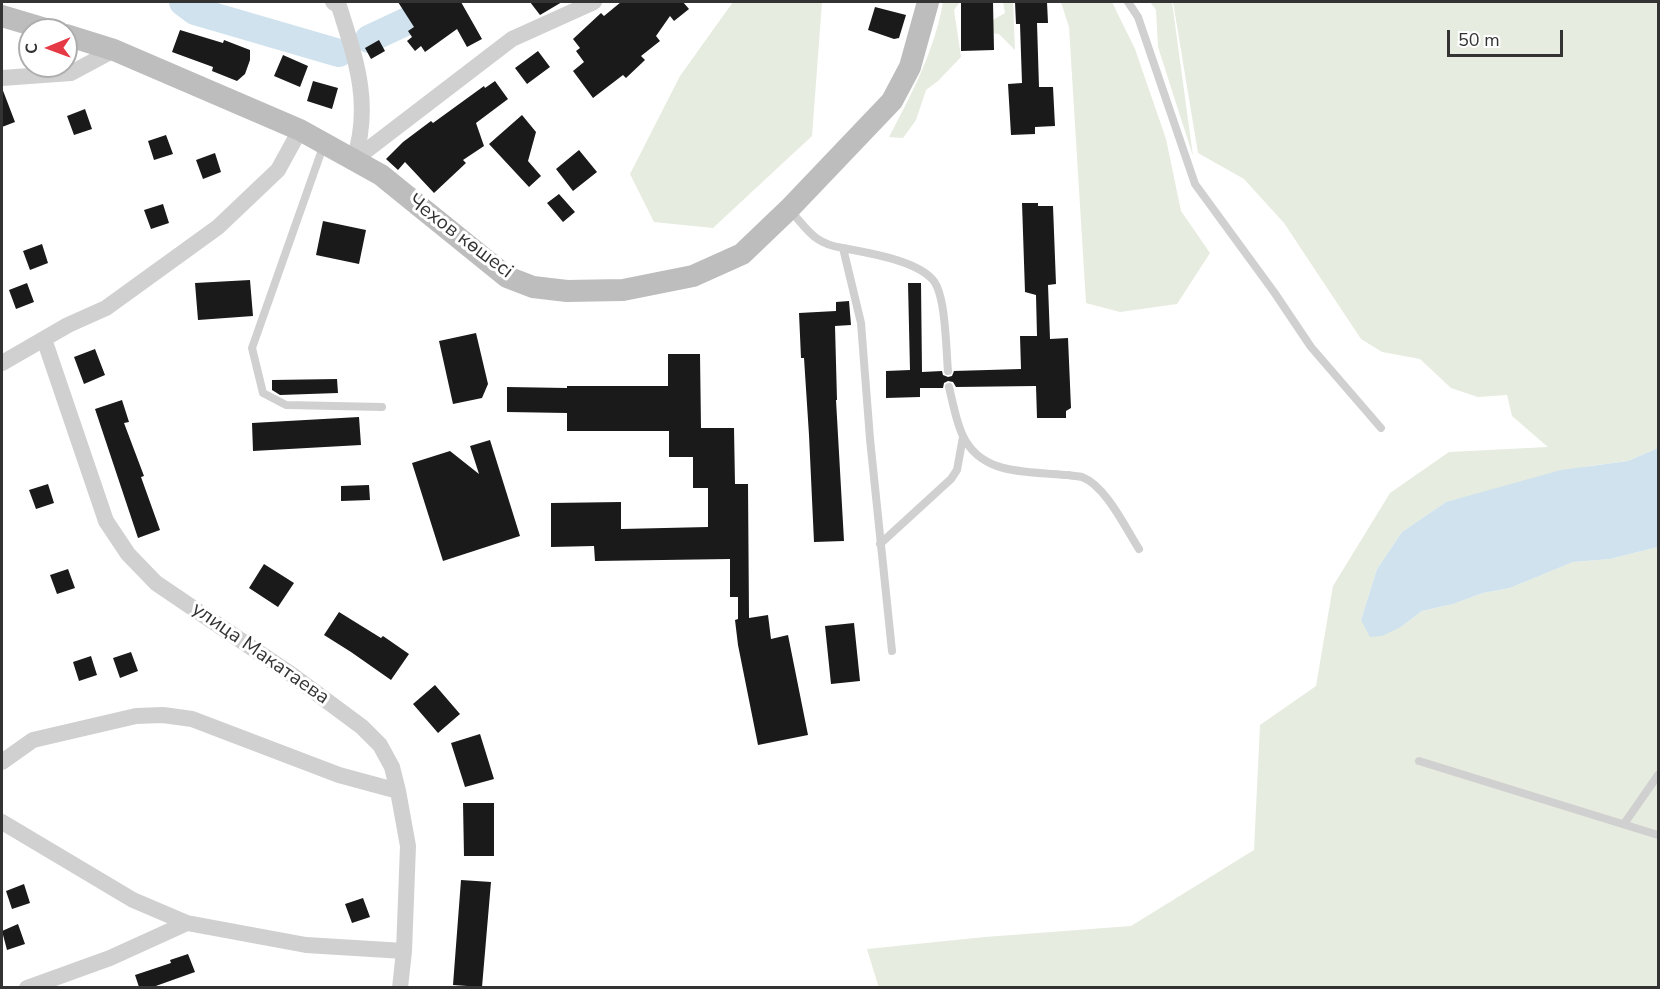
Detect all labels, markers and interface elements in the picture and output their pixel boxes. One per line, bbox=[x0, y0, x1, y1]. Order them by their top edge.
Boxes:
north arrow bbox=[18, 18, 78, 78]
scale bar bbox=[1450, 18, 1566, 56]
text: 50 m bbox=[1458, 28, 1500, 52]
text: С bbox=[21, 43, 43, 54]
street label: Чехов көшесі bbox=[403, 190, 517, 284]
street label: улица Макатаева bbox=[187, 598, 333, 710]

